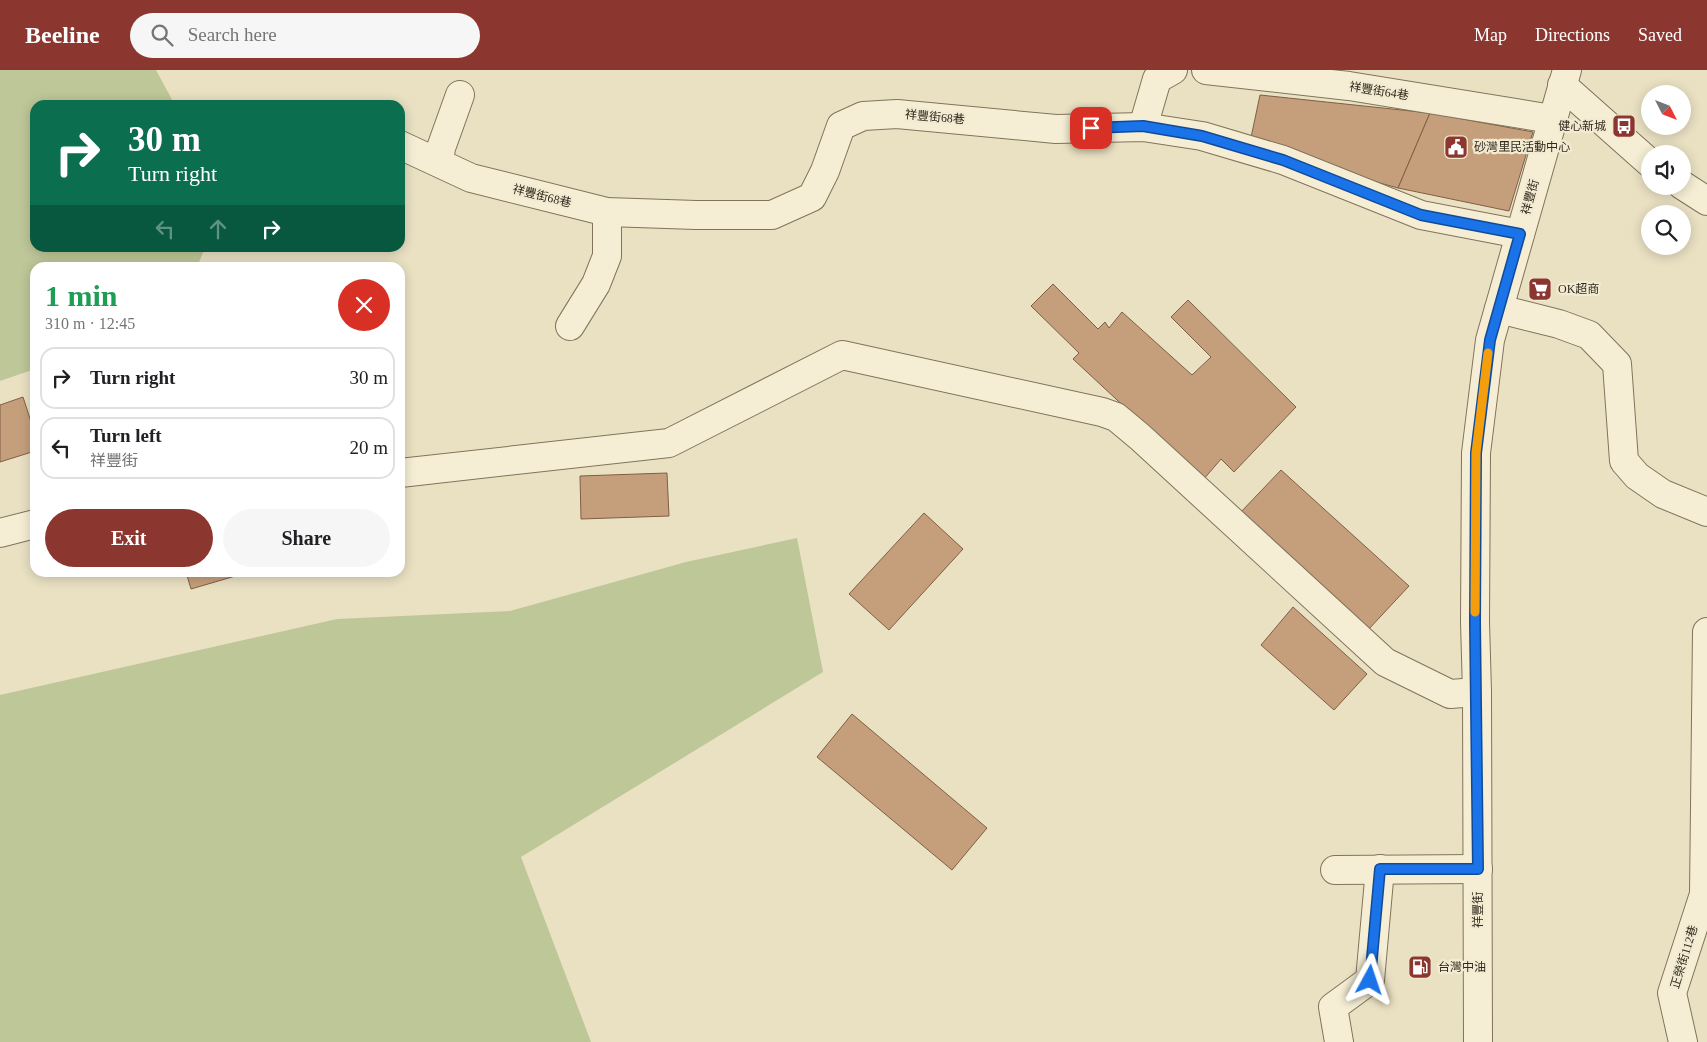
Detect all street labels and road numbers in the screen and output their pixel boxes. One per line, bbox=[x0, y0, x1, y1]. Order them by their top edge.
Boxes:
street label: 祥豐街64巷 bbox=[1348, 79, 1410, 103]
street label: 祥豐街68巷 bbox=[904, 107, 966, 127]
street label: 祥豐街 bbox=[1519, 178, 1541, 216]
street label: 祥豐街68巷 bbox=[511, 182, 573, 210]
street label: 祥豐街 bbox=[1471, 892, 1485, 928]
street label: 正榮街112巷 bbox=[1668, 924, 1700, 990]

